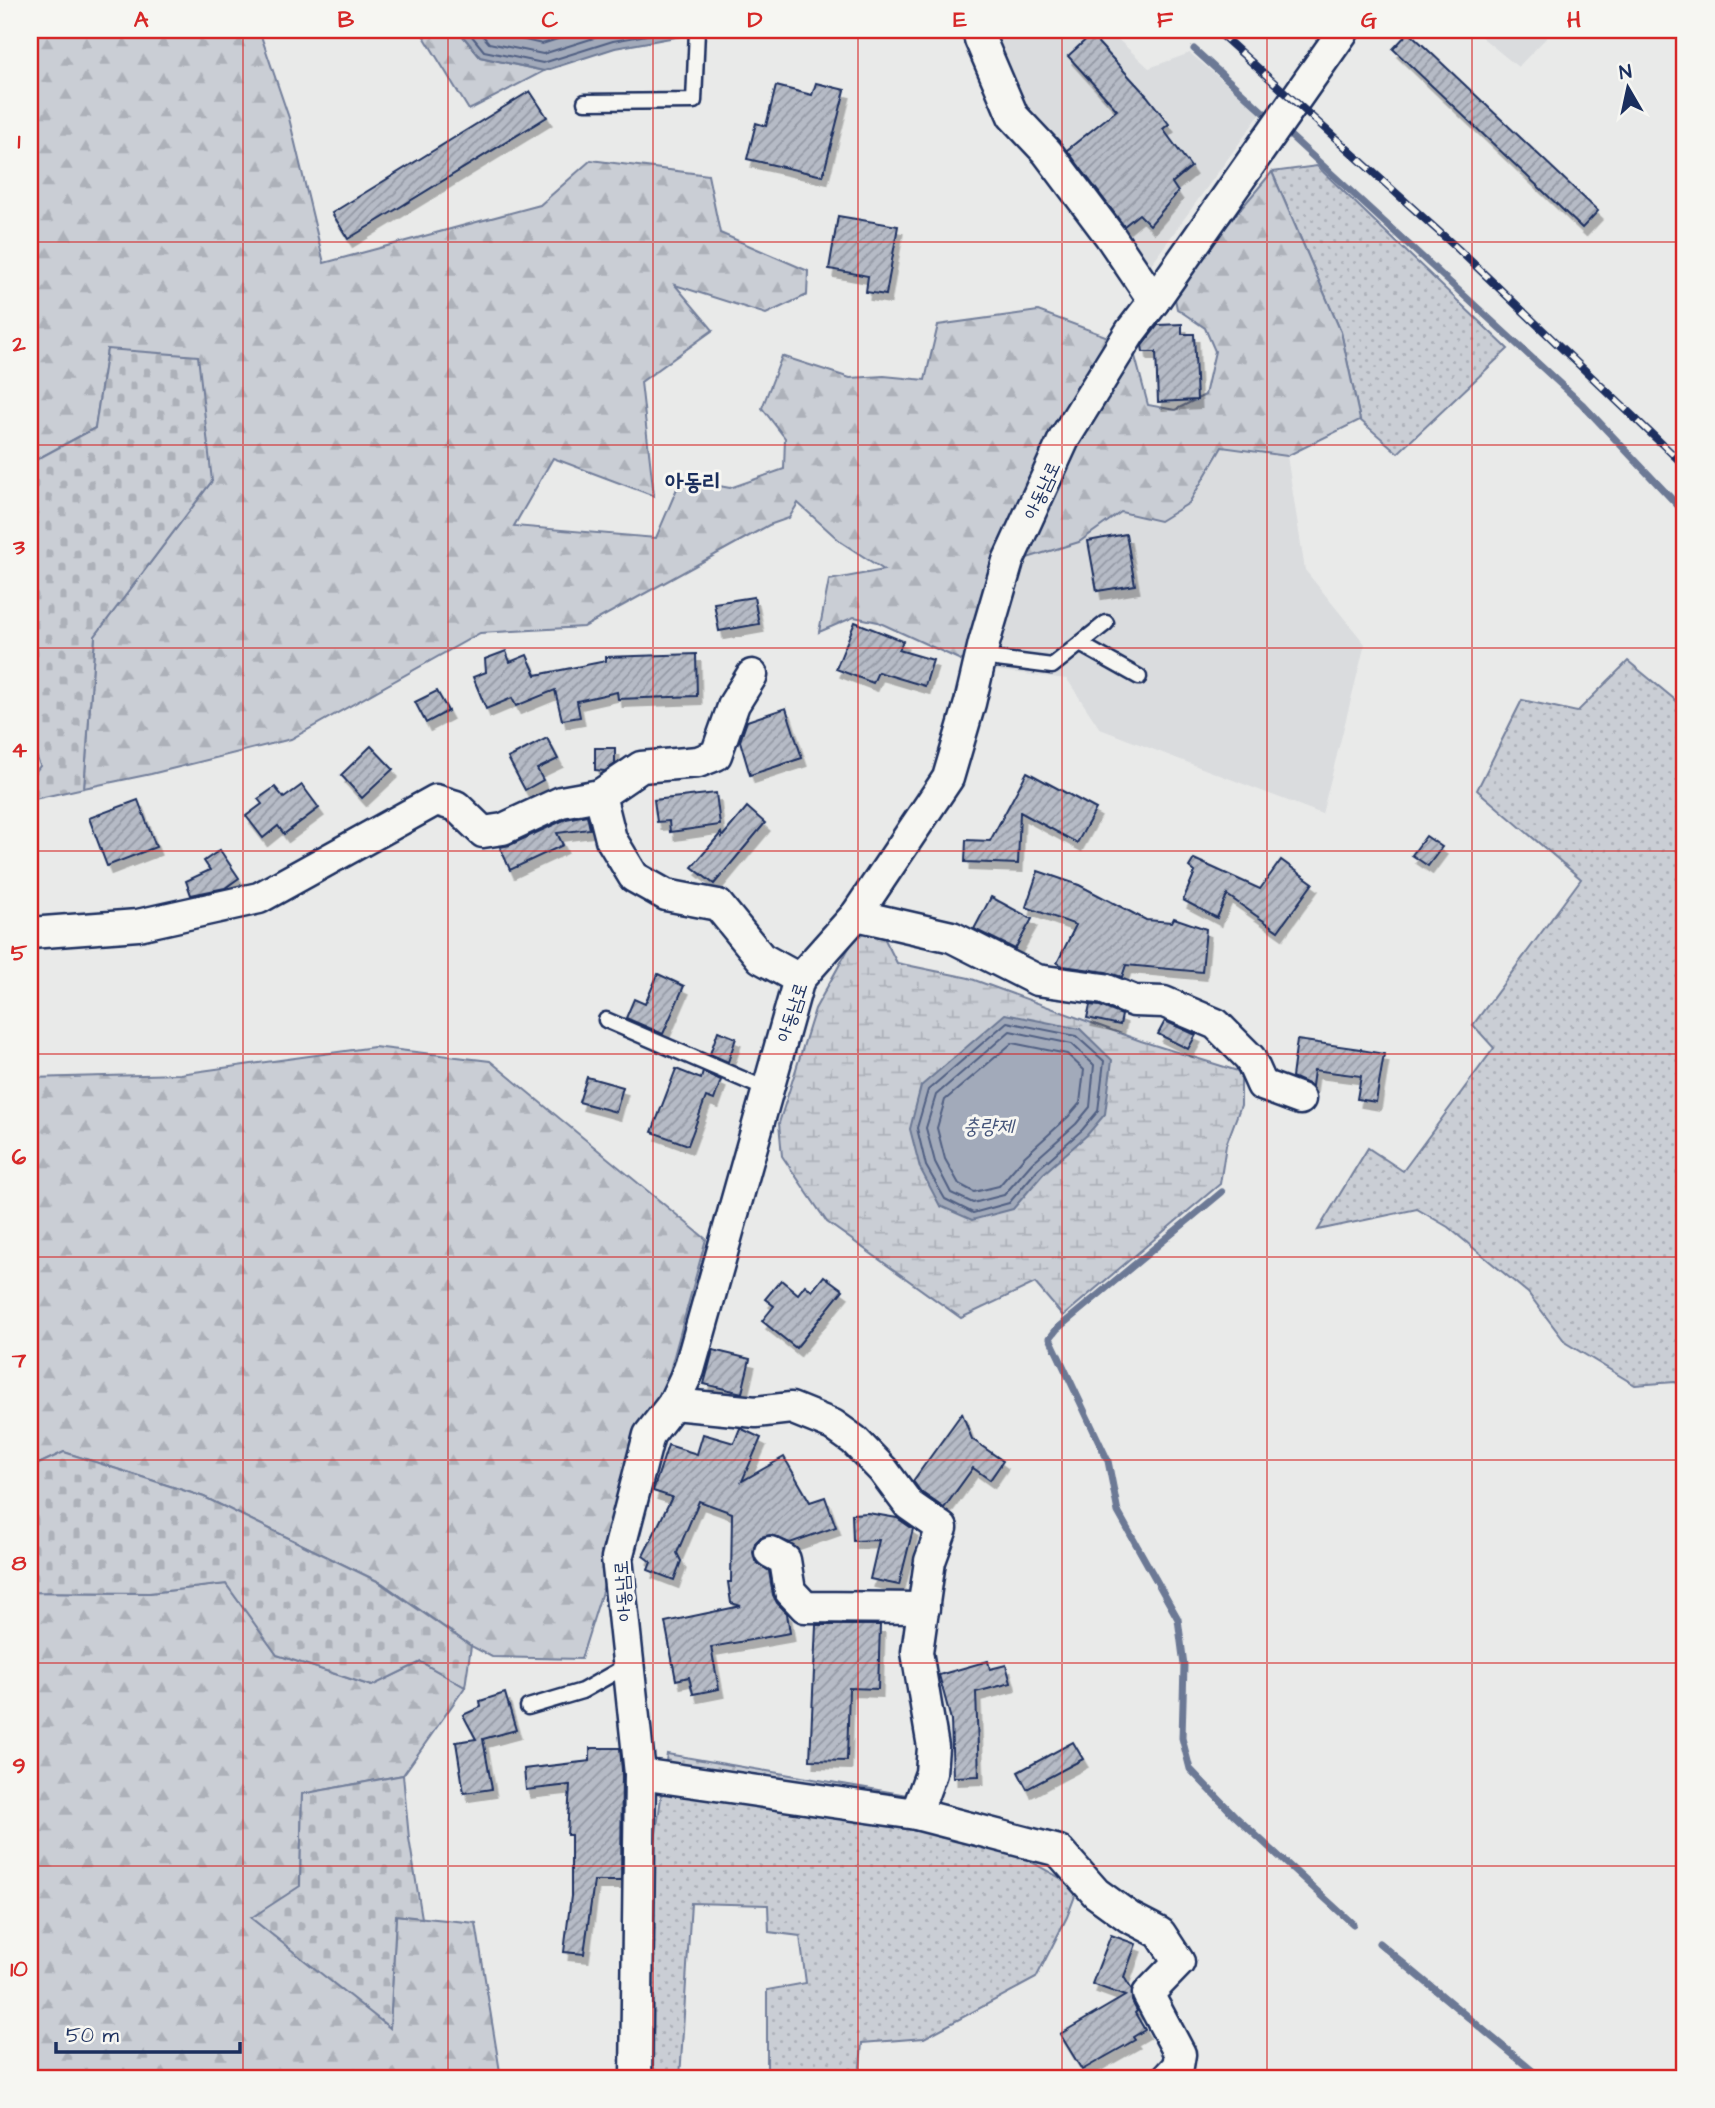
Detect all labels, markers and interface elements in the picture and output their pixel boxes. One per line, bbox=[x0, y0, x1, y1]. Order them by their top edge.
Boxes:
text: A bbox=[134, 4, 149, 36]
text: B bbox=[338, 4, 355, 36]
text: C bbox=[542, 4, 559, 36]
text: D bbox=[748, 4, 763, 36]
text: E bbox=[953, 4, 967, 36]
text: F bbox=[1157, 4, 1174, 36]
text: G bbox=[1361, 4, 1377, 36]
text: H bbox=[1567, 4, 1581, 36]
north arrow bbox=[1592, 52, 1662, 122]
text: N bbox=[1618, 58, 1634, 87]
text: 1 bbox=[18, 125, 21, 157]
text: 2 bbox=[11, 328, 26, 360]
street label: 아동남로 bbox=[1017, 457, 1068, 524]
district label: 아동리 bbox=[665, 466, 721, 498]
text: 3 bbox=[12, 531, 25, 563]
text: 4 bbox=[11, 734, 27, 766]
text: 5 bbox=[11, 937, 28, 969]
street label: 아동남로 bbox=[770, 979, 815, 1046]
water label: 충량제 bbox=[963, 1112, 1016, 1141]
text: 6 bbox=[12, 1141, 27, 1173]
text: 7 bbox=[11, 1344, 27, 1376]
text: 8 bbox=[12, 1547, 27, 1579]
street label: 아동남로 bbox=[608, 1559, 639, 1622]
text: 9 bbox=[12, 1750, 26, 1782]
text: 10 bbox=[10, 1953, 28, 1985]
scale bar bbox=[56, 2010, 240, 2054]
text: 50 m bbox=[66, 2021, 120, 2050]

